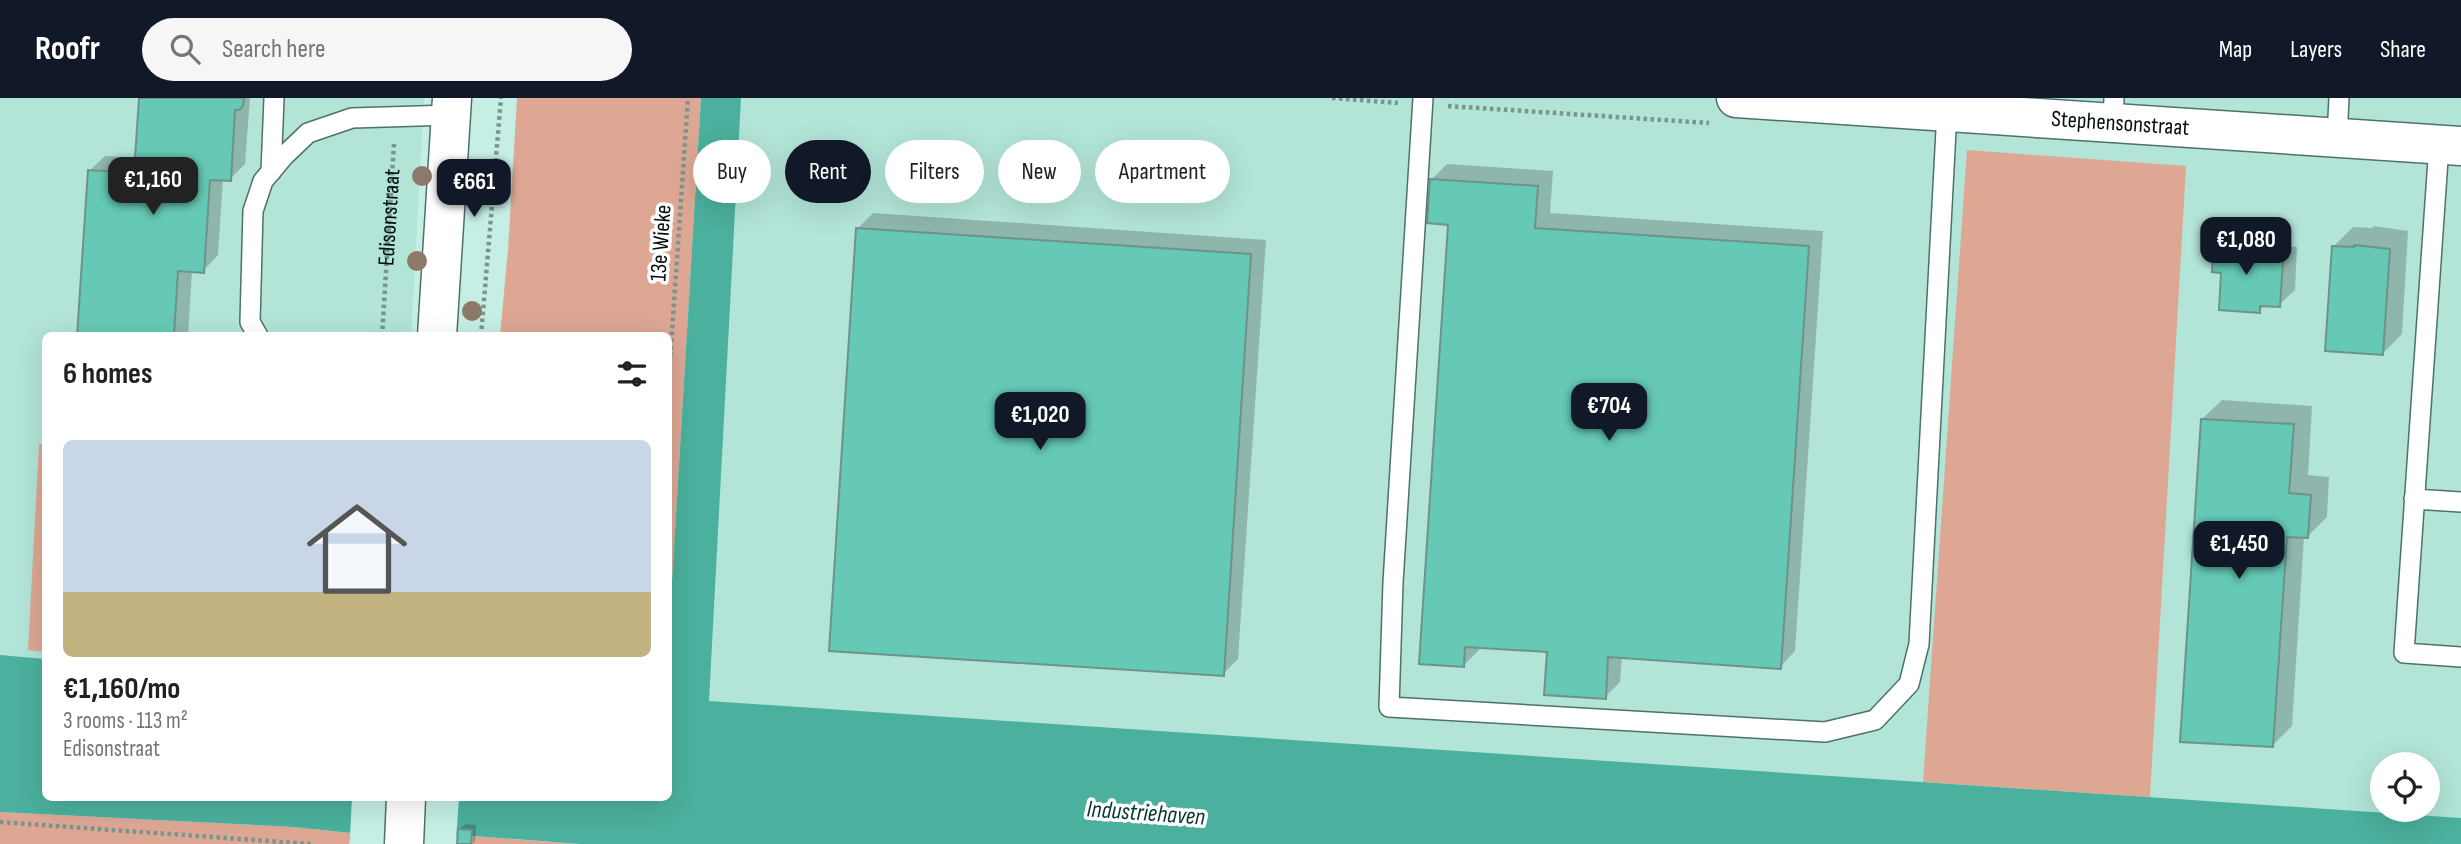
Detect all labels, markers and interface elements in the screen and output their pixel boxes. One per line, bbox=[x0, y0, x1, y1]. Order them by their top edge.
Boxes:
search box bbox=[142, 18, 632, 81]
text: Roofr bbox=[35, 29, 100, 69]
icon: search bbox=[166, 30, 204, 68]
text: Search here bbox=[222, 34, 325, 65]
text: Map bbox=[2219, 35, 2252, 64]
text: Layers bbox=[2290, 35, 2342, 64]
text: Share bbox=[2380, 35, 2426, 64]
street label: Stephensonstraat bbox=[2050, 105, 2190, 142]
chip: Buy bbox=[693, 140, 771, 203]
chip: Rent bbox=[785, 140, 871, 203]
chip: Filters bbox=[885, 140, 984, 203]
chip: New bbox=[998, 140, 1081, 203]
chip: Apartment bbox=[1095, 140, 1230, 203]
pin: €1,160 bbox=[96, 158, 210, 217]
pin: €661 bbox=[433, 159, 515, 219]
text: €1,160 bbox=[124, 166, 182, 194]
street label: Edisonstraat bbox=[372, 168, 406, 267]
text: €661 bbox=[453, 168, 495, 196]
street label: 13e Wieke bbox=[644, 204, 678, 282]
pin: €1,080 bbox=[2189, 218, 2303, 277]
text: €1,080 bbox=[2216, 226, 2276, 254]
icon: filters bbox=[613, 355, 651, 393]
text: 6 homes bbox=[63, 356, 152, 392]
pin: €704 bbox=[1568, 384, 1650, 443]
pin: €1,020 bbox=[983, 392, 1097, 452]
text: €704 bbox=[1587, 392, 1631, 420]
text: €1,020 bbox=[1011, 401, 1069, 429]
icon: home bbox=[294, 486, 420, 612]
pin: €1,450 bbox=[2182, 522, 2296, 581]
text: €1,450 bbox=[2210, 530, 2268, 558]
text: €1,160/mo bbox=[63, 671, 180, 707]
text: 3 rooms · 113 m² bbox=[63, 707, 188, 735]
text: Edisonstraat bbox=[63, 735, 160, 763]
map controls bbox=[2370, 752, 2440, 822]
button: locate bbox=[2370, 752, 2440, 822]
water label: Industriehaven bbox=[1086, 794, 1206, 832]

